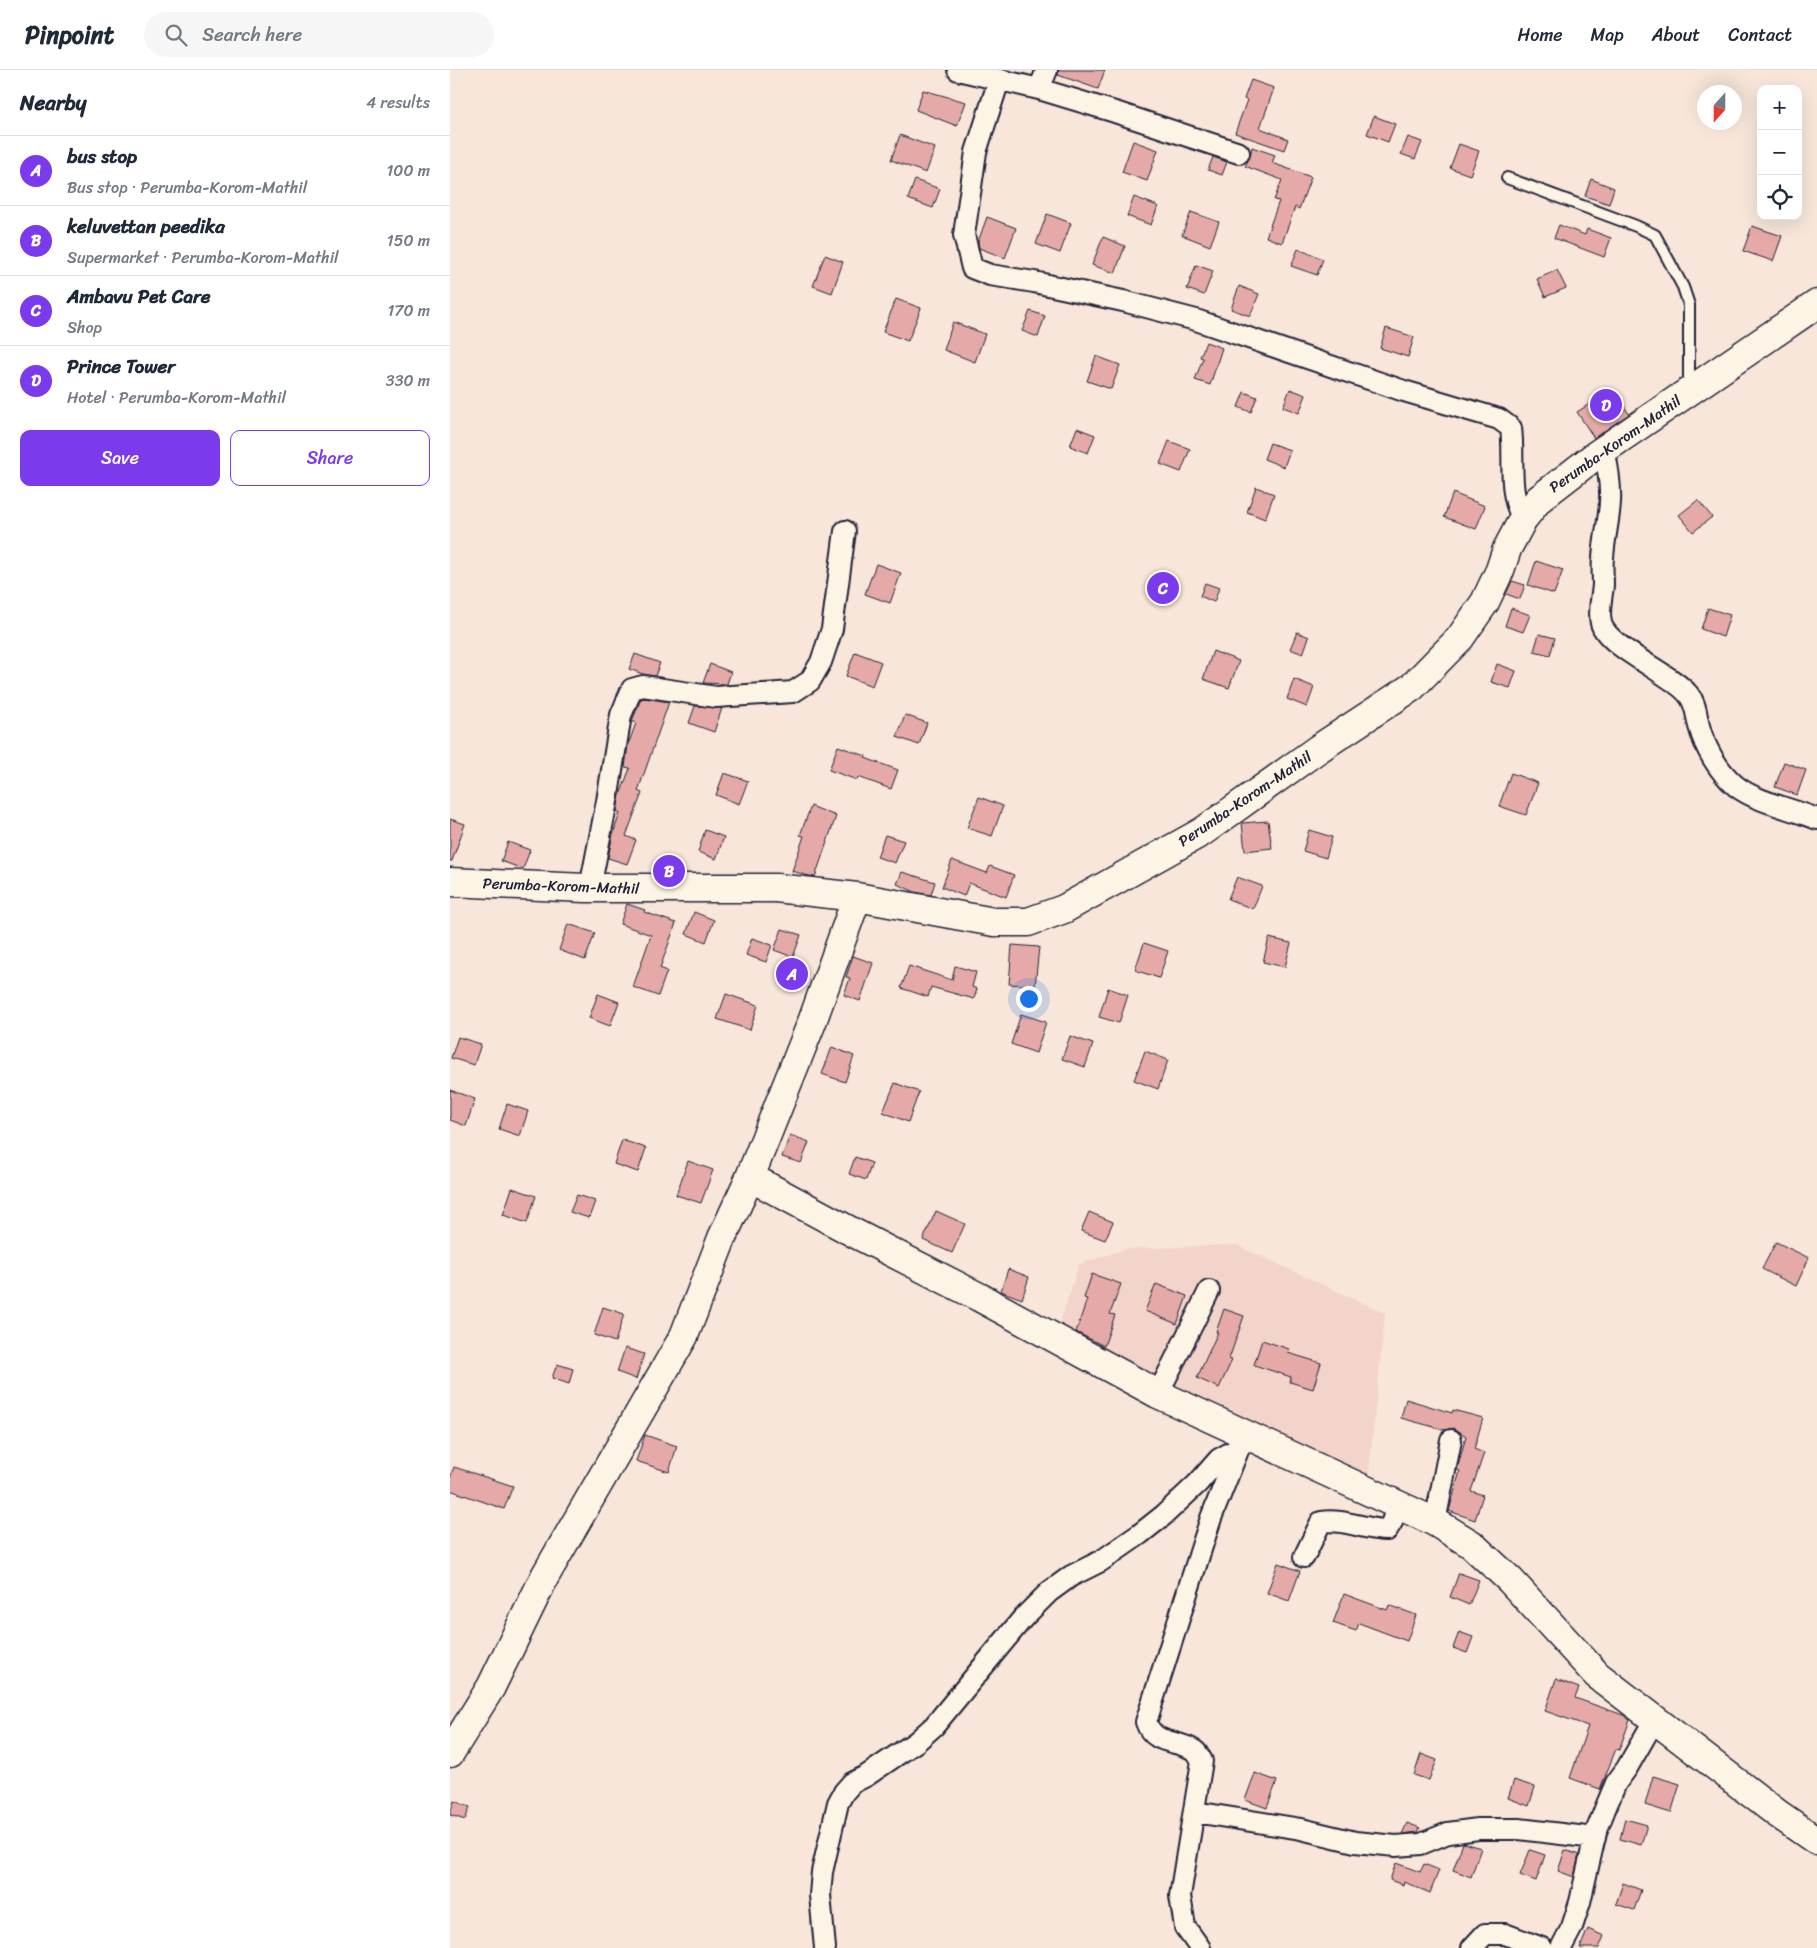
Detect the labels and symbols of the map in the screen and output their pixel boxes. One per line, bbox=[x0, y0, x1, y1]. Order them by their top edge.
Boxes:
north arrow bbox=[1697, 85, 1742, 130]
pin: D bbox=[1590, 386, 1622, 424]
street label: Perumba-Korom-Mathil bbox=[1543, 388, 1687, 500]
pin: C bbox=[1147, 569, 1179, 607]
street label: Perumba-Korom-Mathil bbox=[1173, 744, 1318, 854]
pin: B bbox=[653, 852, 685, 890]
street label: Perumba-Korom-Mathil bbox=[482, 870, 640, 902]
pin: A bbox=[776, 955, 808, 993]
your location bbox=[1016, 986, 1042, 1012]

